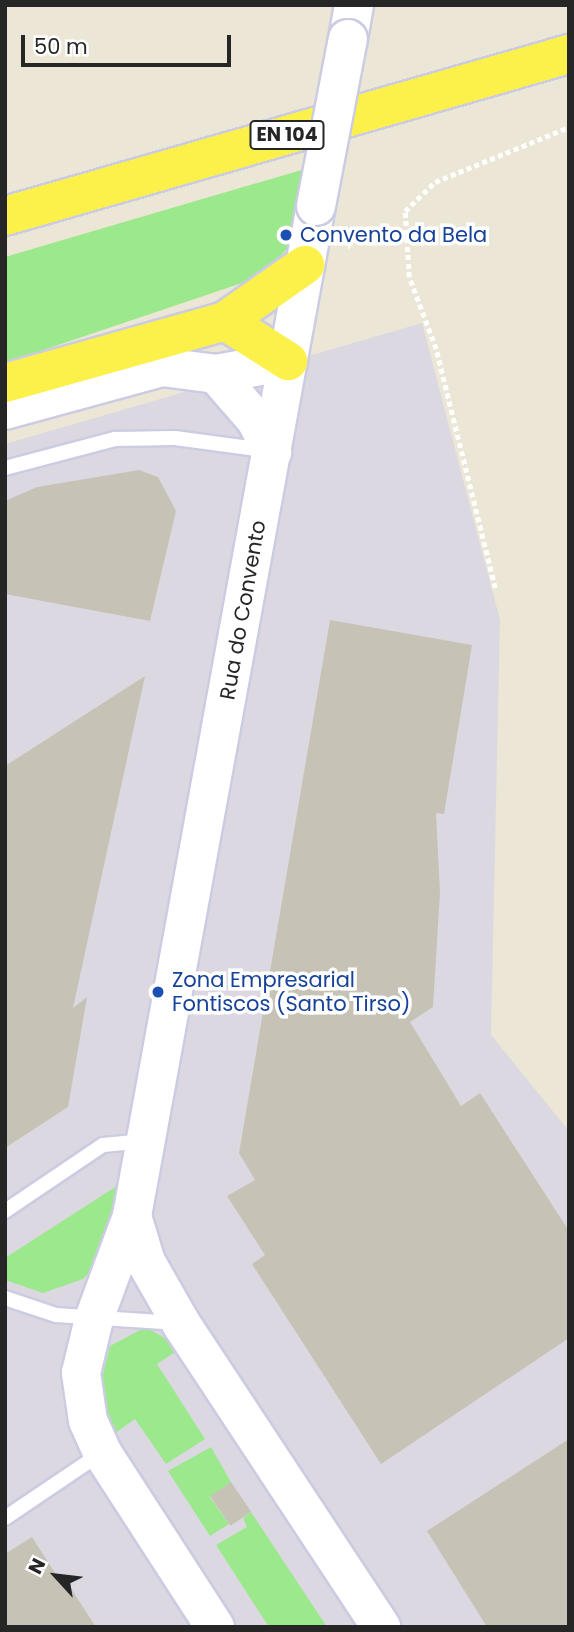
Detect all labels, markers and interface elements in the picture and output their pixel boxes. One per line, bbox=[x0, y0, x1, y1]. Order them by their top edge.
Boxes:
scale bar bbox=[24, 21, 234, 65]
text: 50 m bbox=[34, 32, 88, 61]
road number: EN 104 bbox=[248, 119, 326, 150]
place label: Convento da Bela bbox=[300, 222, 487, 248]
marker: Convento da Bela bbox=[278, 227, 294, 243]
street label: Rua do Convento bbox=[215, 518, 271, 702]
place label: Zona Empresarial Fontiscos (Santo Tirso) bbox=[172, 967, 410, 1017]
marker: Zona Empresarial Fontiscos (Santo Tirso) bbox=[150, 984, 166, 1000]
north arrow bbox=[21, 1541, 91, 1611]
text: N bbox=[22, 1554, 52, 1579]

